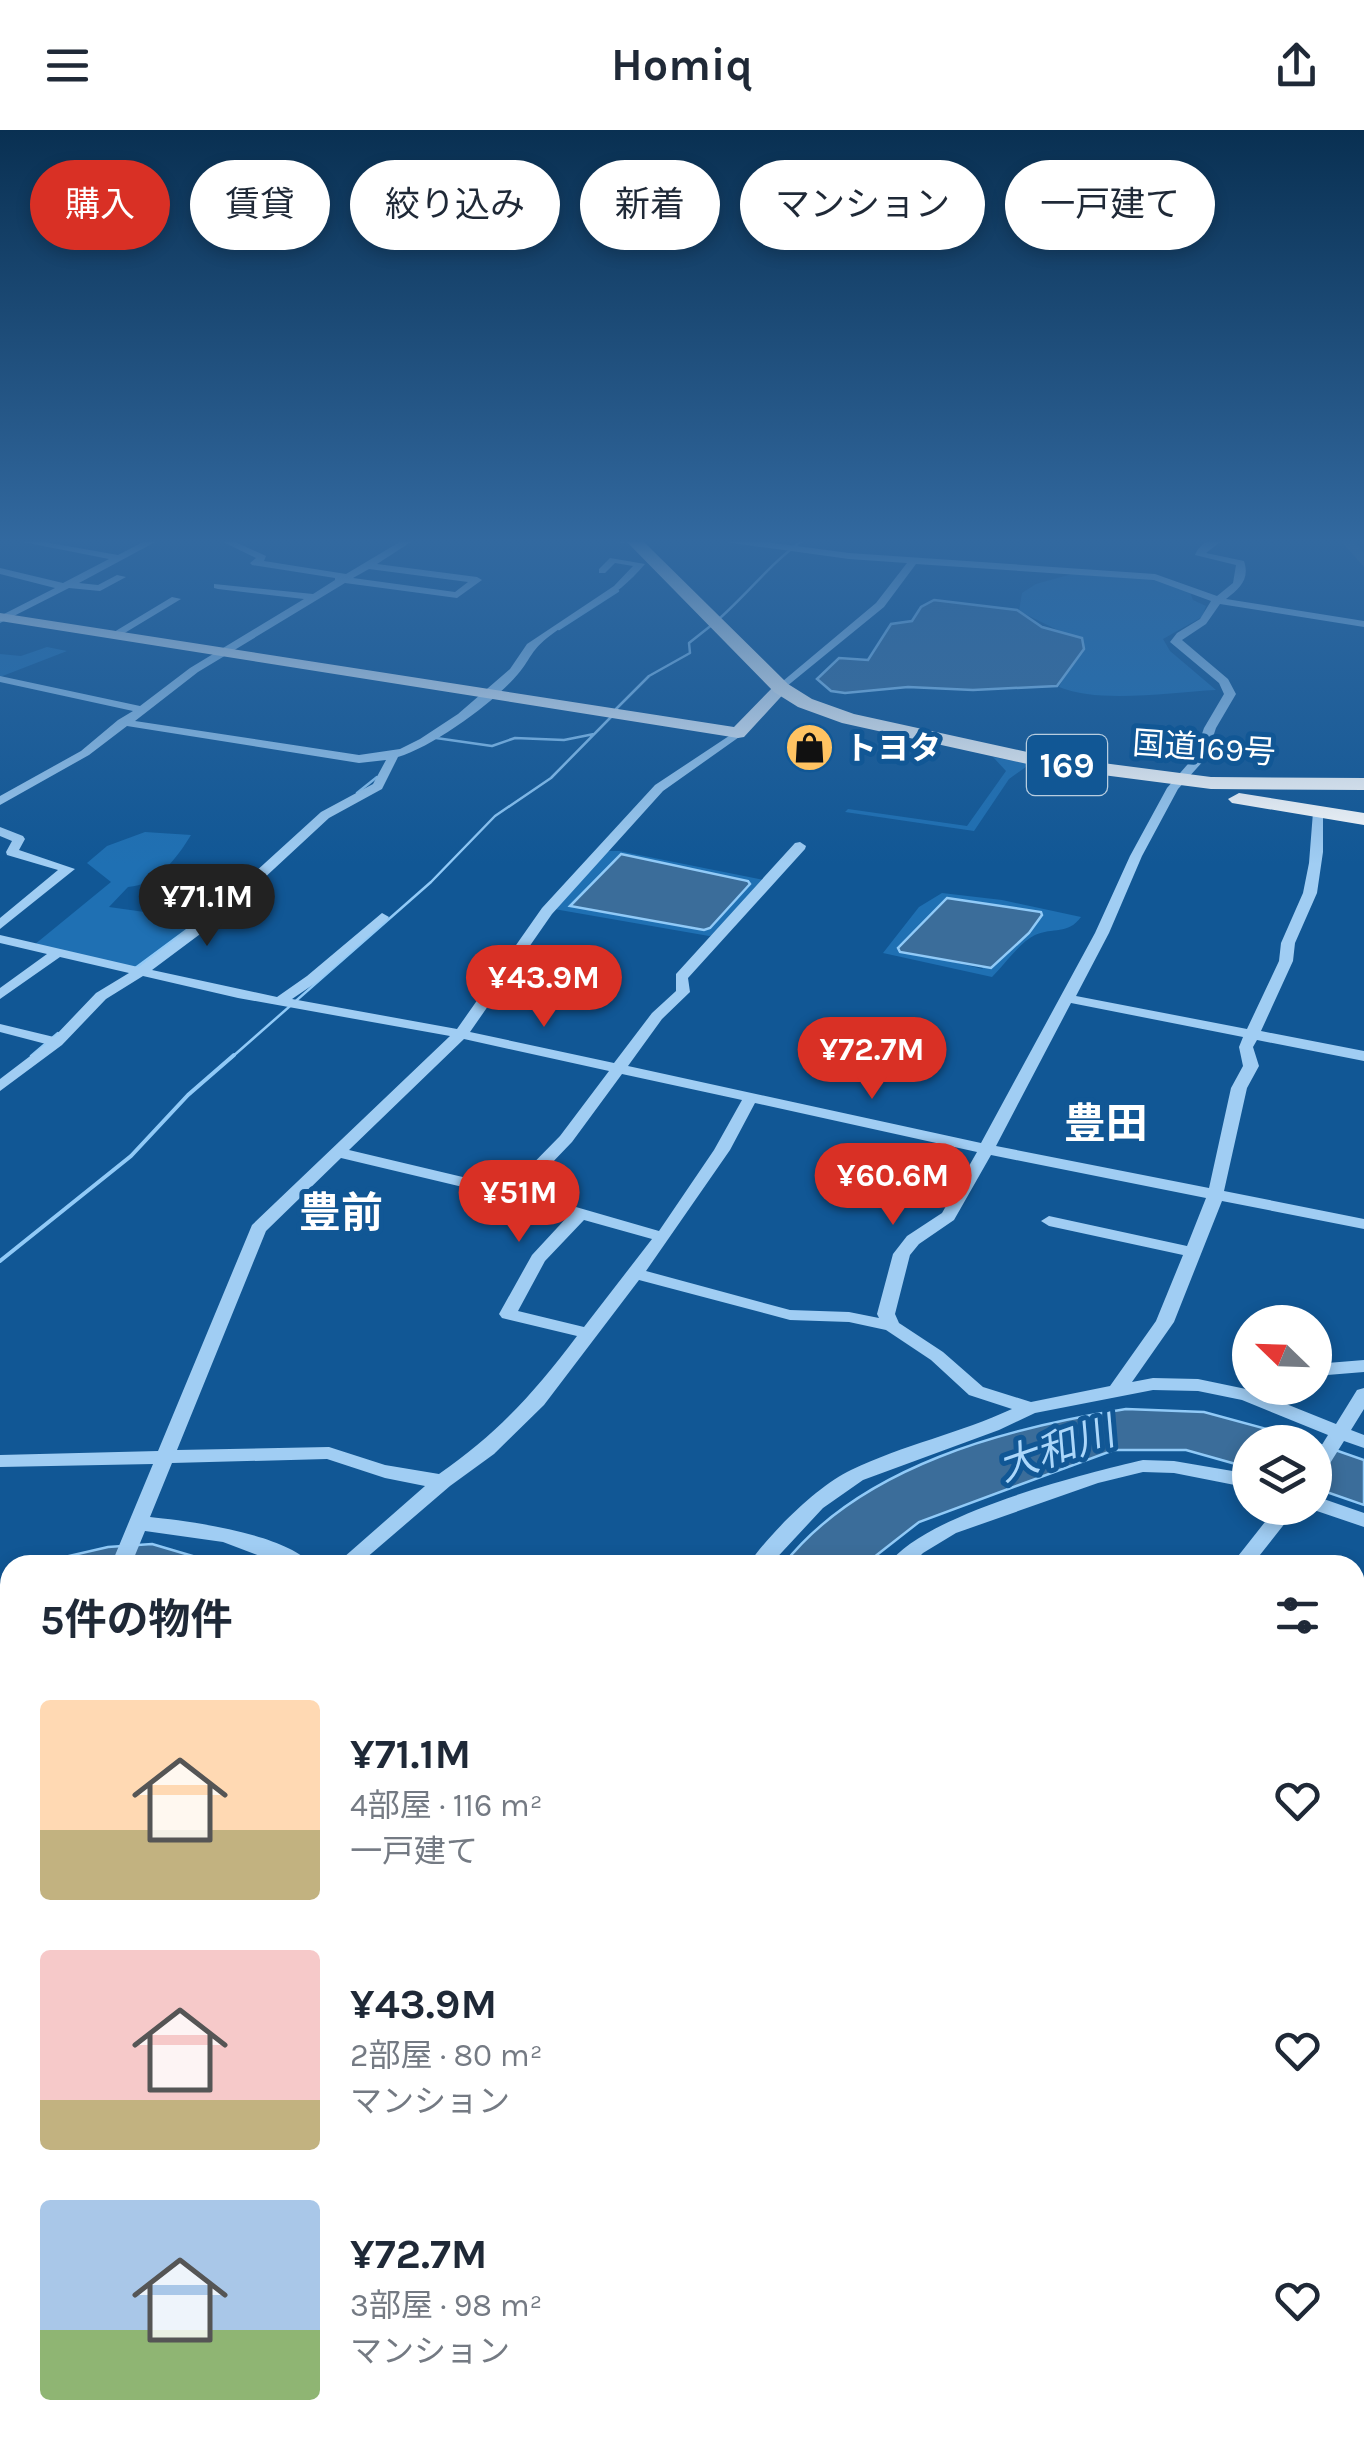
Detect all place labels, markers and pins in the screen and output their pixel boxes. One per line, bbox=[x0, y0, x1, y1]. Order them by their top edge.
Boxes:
shop icon: トヨタ bbox=[784, 722, 836, 774]
place label: トヨタ bbox=[845, 730, 941, 767]
pin: ¥71.1M bbox=[126, 864, 288, 949]
pin: ¥43.9M bbox=[463, 945, 625, 1030]
pin: ¥72.7M bbox=[791, 1017, 953, 1102]
pin: ¥60.6M bbox=[812, 1143, 974, 1228]
pin: ¥51M bbox=[460, 1160, 578, 1245]

